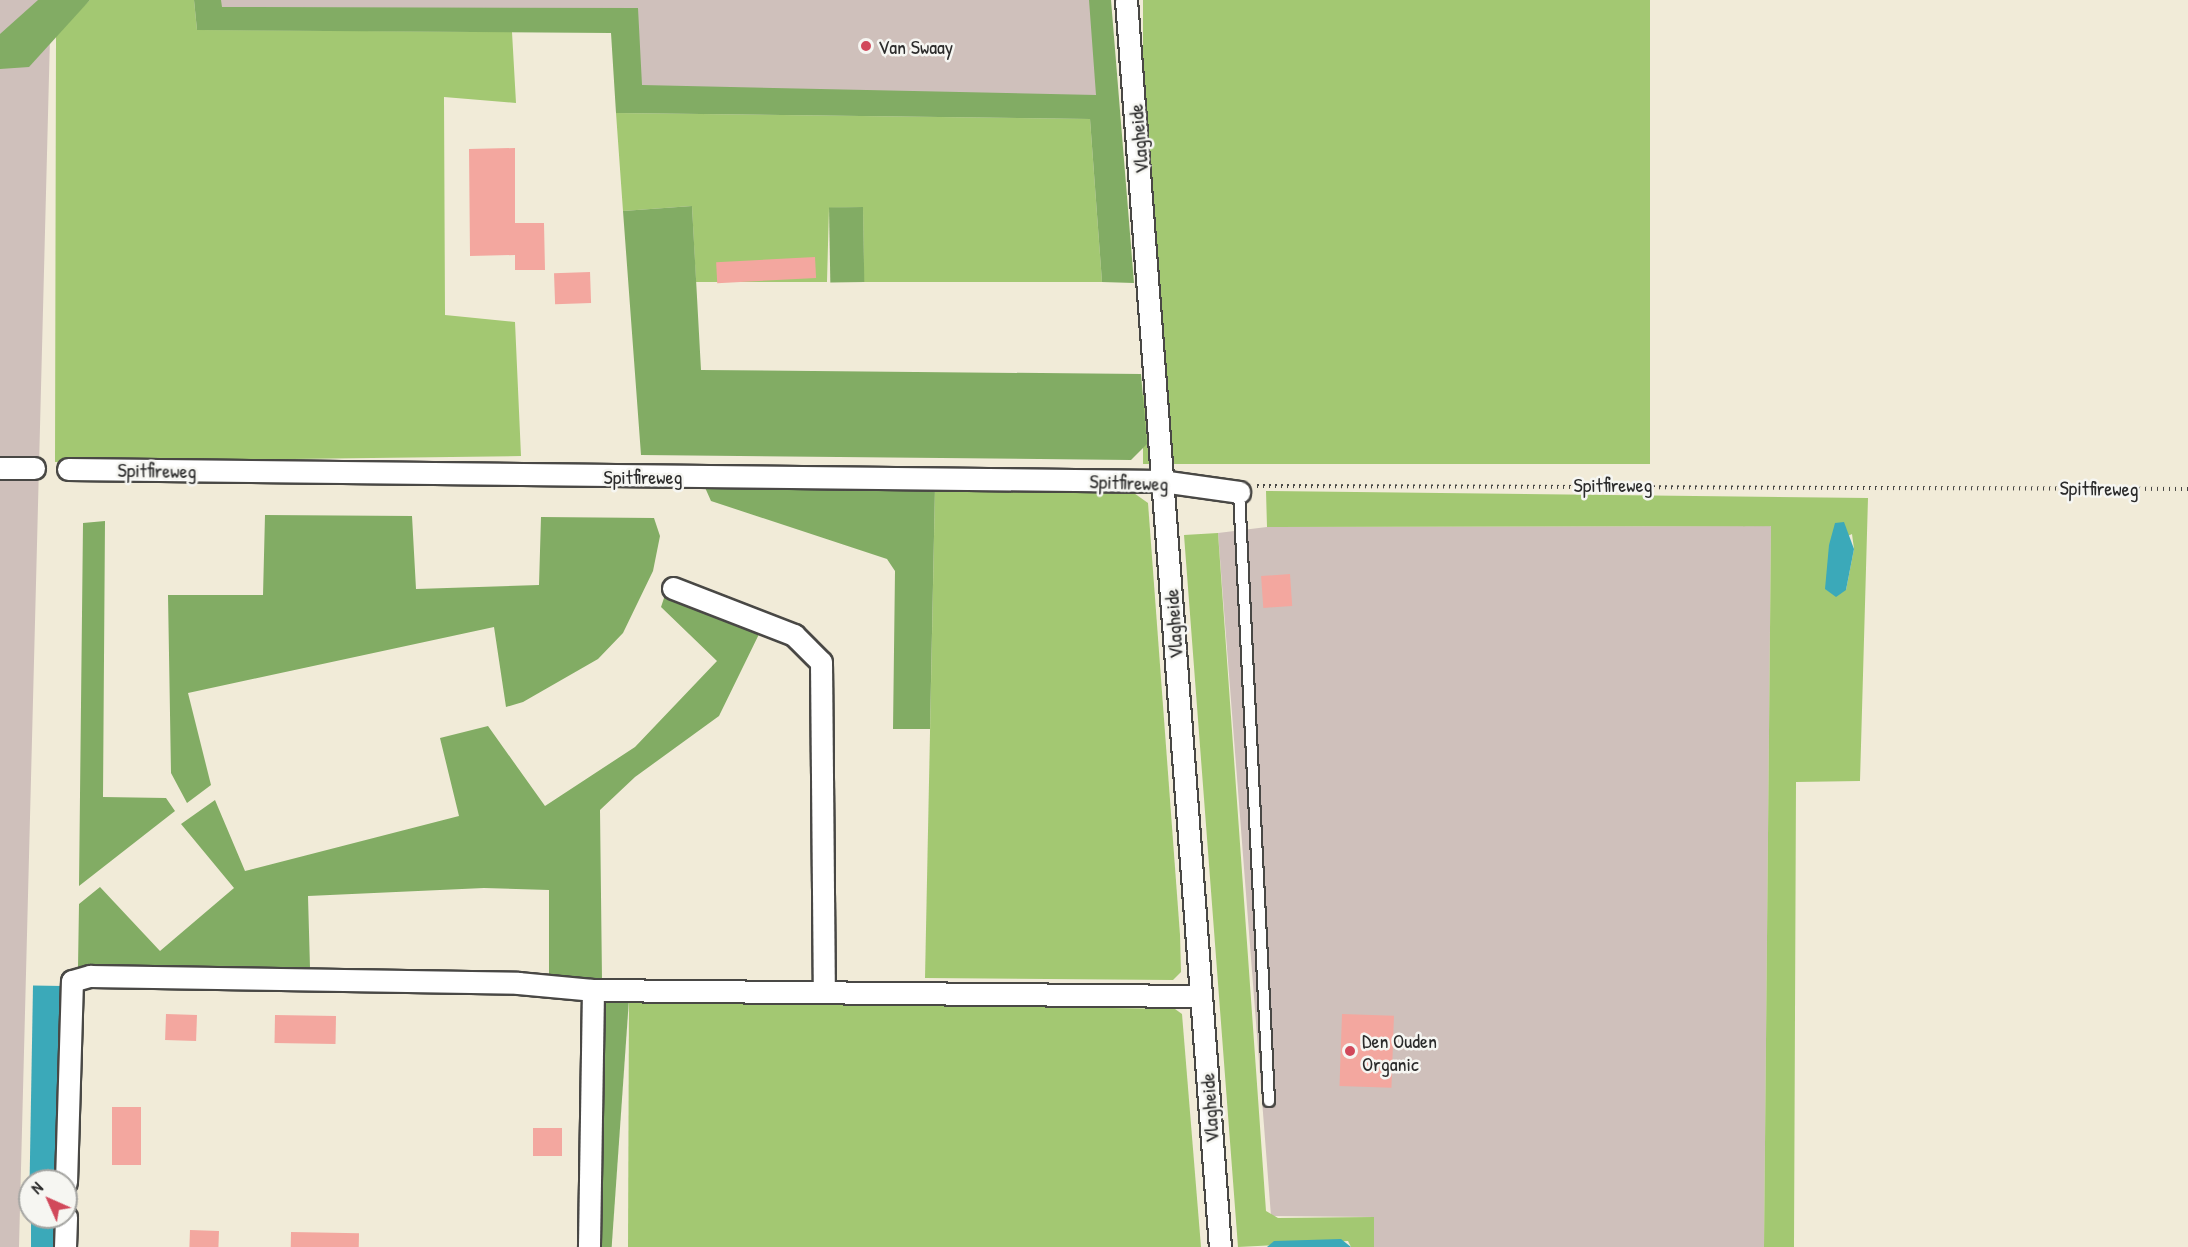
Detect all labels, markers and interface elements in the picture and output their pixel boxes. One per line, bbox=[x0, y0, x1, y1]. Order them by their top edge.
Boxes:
place label: Van Swaay bbox=[878, 34, 953, 58]
marker: Van Swaay bbox=[859, 39, 873, 53]
street label: Vlagheide bbox=[1123, 103, 1153, 175]
street label: Spitfireweg bbox=[117, 457, 197, 483]
street label: Spitfireweg bbox=[604, 464, 682, 488]
street label: Spitfireweg bbox=[1089, 469, 1169, 495]
street label: Spitfireweg bbox=[1574, 472, 1652, 496]
street label: Spitfireweg bbox=[2059, 475, 2139, 501]
street label: Vlagheide bbox=[1159, 588, 1187, 660]
place label: Den Ouden Organic bbox=[1362, 1028, 1437, 1075]
marker: Den Ouden Organic bbox=[1343, 1044, 1357, 1058]
street label: Vlagheide bbox=[1195, 1072, 1223, 1144]
north arrow bbox=[18, 1169, 78, 1229]
text: N bbox=[26, 1177, 47, 1198]

